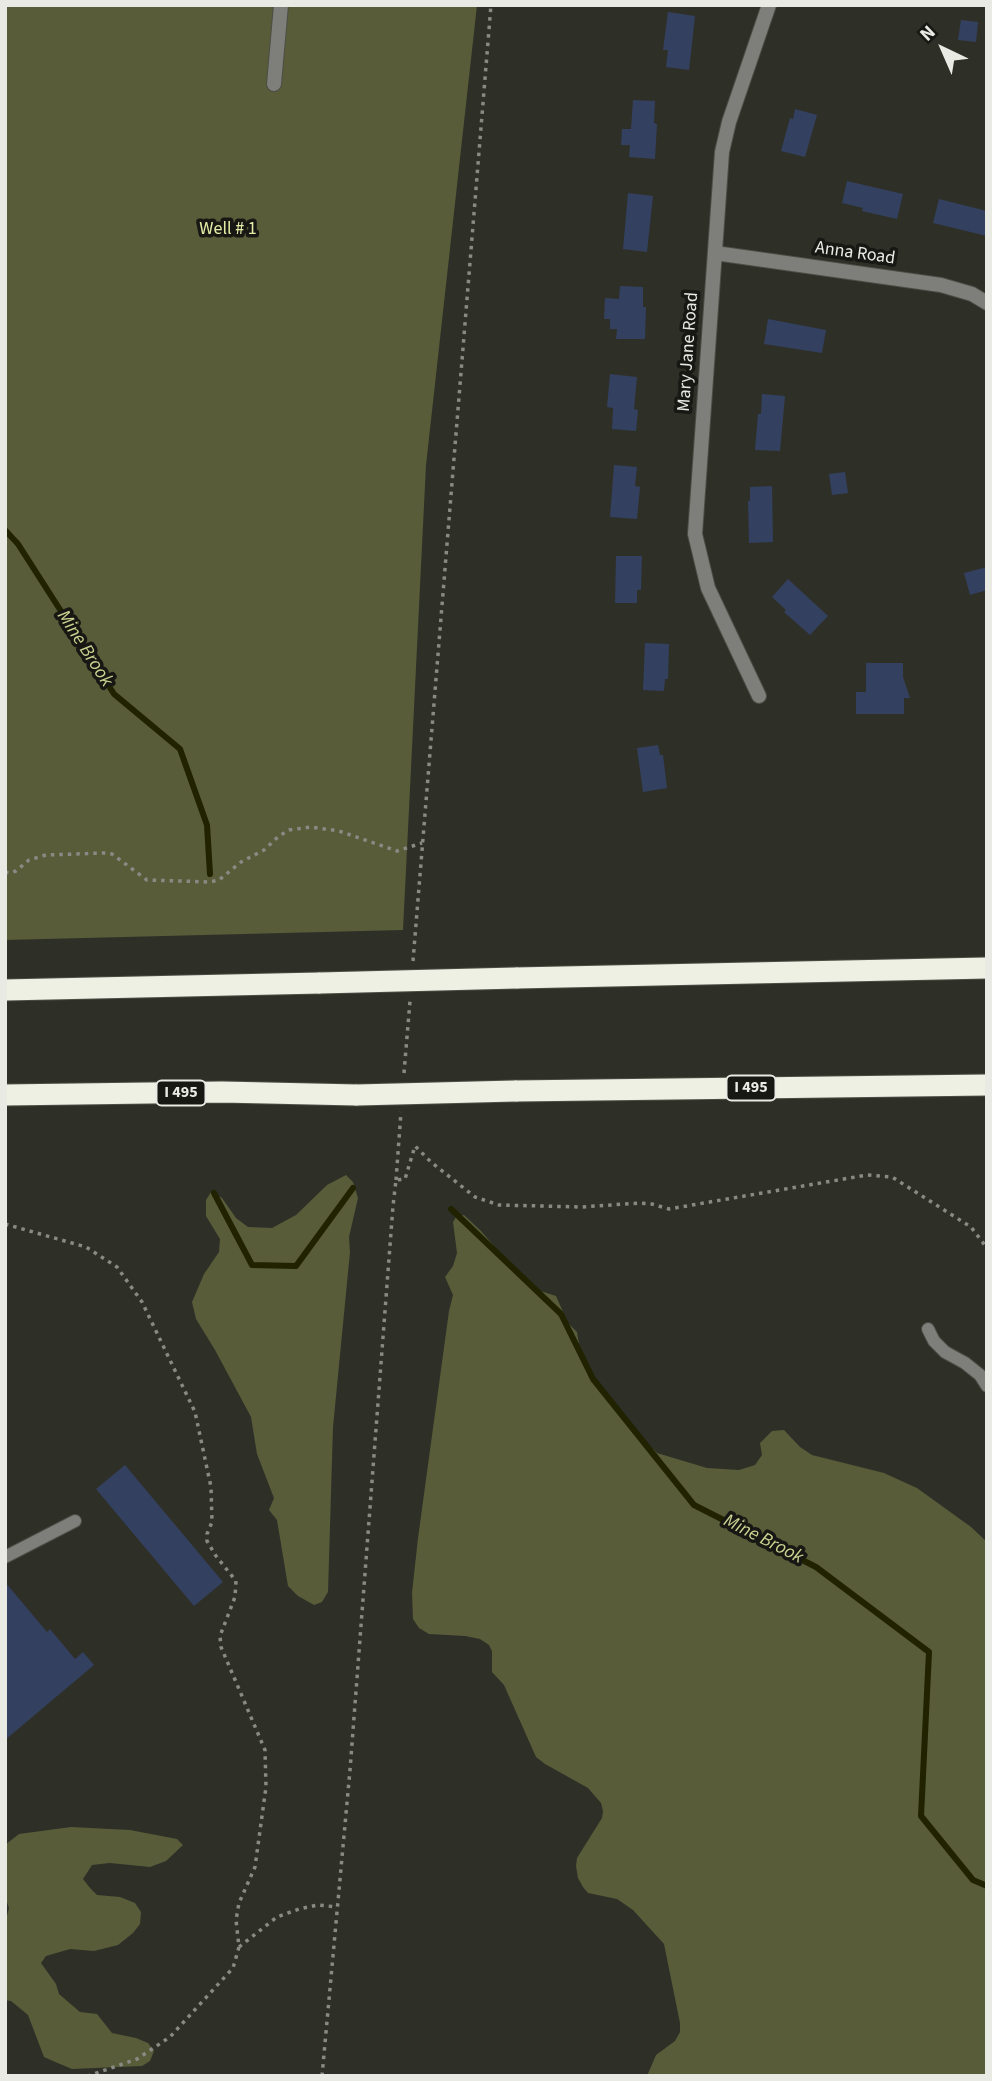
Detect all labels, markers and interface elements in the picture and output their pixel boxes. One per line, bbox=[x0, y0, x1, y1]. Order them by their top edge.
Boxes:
north arrow bbox=[908, 14, 978, 84]
text: N bbox=[914, 19, 942, 48]
park label: Well # 1 bbox=[199, 219, 257, 241]
street label: Anna Road bbox=[814, 238, 896, 270]
street label: Mary Jane Road bbox=[674, 292, 704, 412]
water label: Mine Brook bbox=[51, 607, 117, 691]
road number: I 495 bbox=[726, 1076, 776, 1100]
road number: I 495 bbox=[156, 1080, 206, 1106]
water label: Mine Brook bbox=[719, 1510, 807, 1570]

